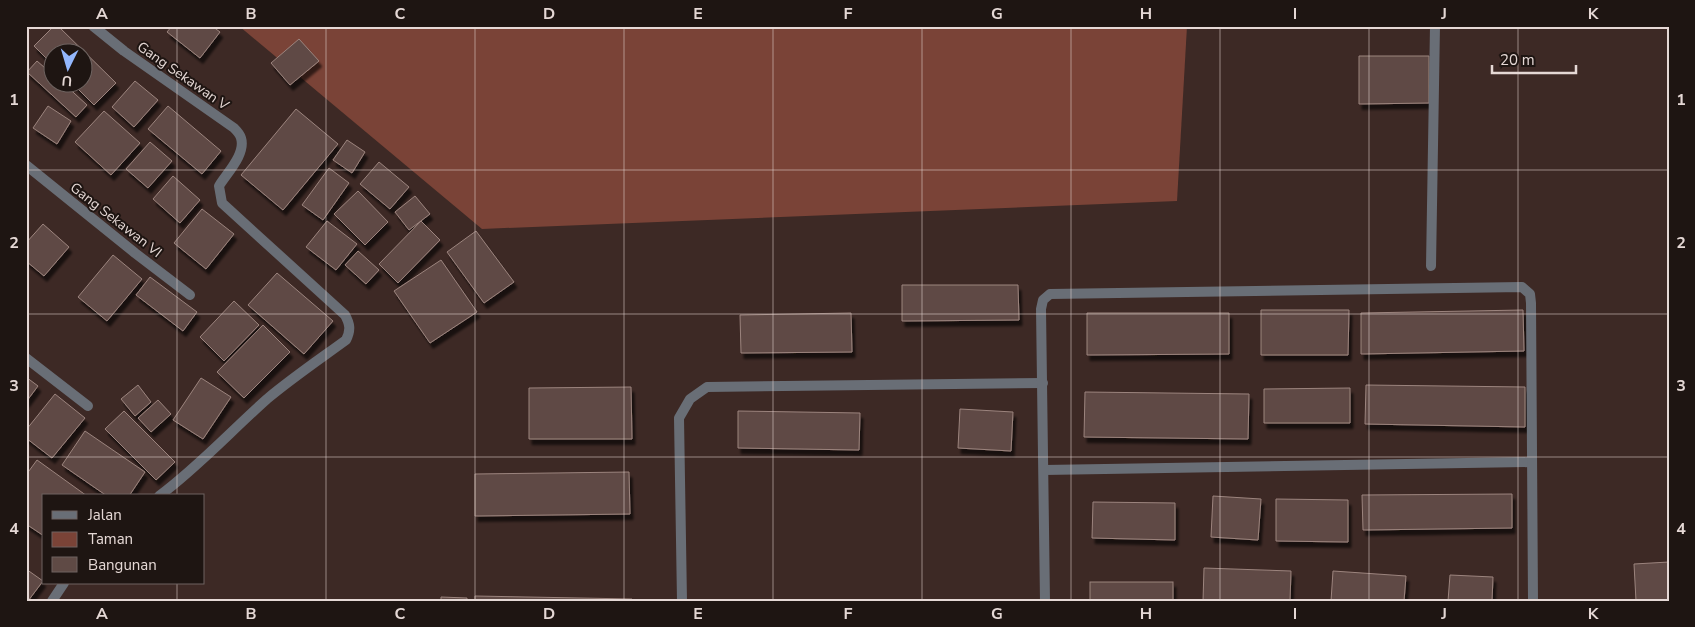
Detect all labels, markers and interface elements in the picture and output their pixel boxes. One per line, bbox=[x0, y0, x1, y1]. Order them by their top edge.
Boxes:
text: A bbox=[96, 3, 108, 25]
text: B bbox=[245, 3, 257, 25]
text: C bbox=[395, 3, 406, 25]
text: D bbox=[543, 3, 555, 25]
text: E bbox=[693, 3, 703, 25]
text: F bbox=[844, 3, 853, 25]
text: G bbox=[991, 3, 1003, 25]
text: H bbox=[1140, 3, 1152, 25]
text: I bbox=[1293, 3, 1297, 25]
text: J bbox=[1440, 3, 1447, 25]
text: K bbox=[1588, 3, 1600, 25]
street label: Gang Sekawan V bbox=[133, 37, 233, 115]
north arrow bbox=[42, 42, 92, 92]
scale bar bbox=[1492, 42, 1576, 74]
text: 20 m bbox=[1500, 50, 1535, 70]
text: U bbox=[61, 71, 73, 90]
text: 1 bbox=[9, 89, 19, 111]
text: 1 bbox=[1676, 89, 1686, 111]
street label: Gang Sekawan VI bbox=[66, 178, 166, 262]
text: 2 bbox=[9, 232, 19, 254]
text: 2 bbox=[1676, 232, 1686, 254]
text: 3 bbox=[9, 375, 19, 397]
text: 3 bbox=[1676, 375, 1686, 397]
legend bbox=[42, 494, 205, 584]
text: Jalan bbox=[87, 505, 122, 525]
text: 4 bbox=[9, 518, 19, 540]
text: 4 bbox=[1676, 518, 1686, 540]
text: Taman bbox=[88, 529, 133, 549]
text: Bangunan bbox=[88, 555, 157, 575]
text: A bbox=[96, 603, 108, 625]
text: B bbox=[245, 603, 257, 625]
text: C bbox=[395, 603, 406, 625]
text: D bbox=[543, 603, 555, 625]
text: E bbox=[693, 603, 703, 625]
text: F bbox=[844, 603, 853, 625]
text: G bbox=[991, 603, 1003, 625]
text: H bbox=[1140, 603, 1152, 625]
text: I bbox=[1293, 603, 1297, 625]
text: J bbox=[1440, 603, 1447, 625]
text: K bbox=[1588, 603, 1600, 625]

